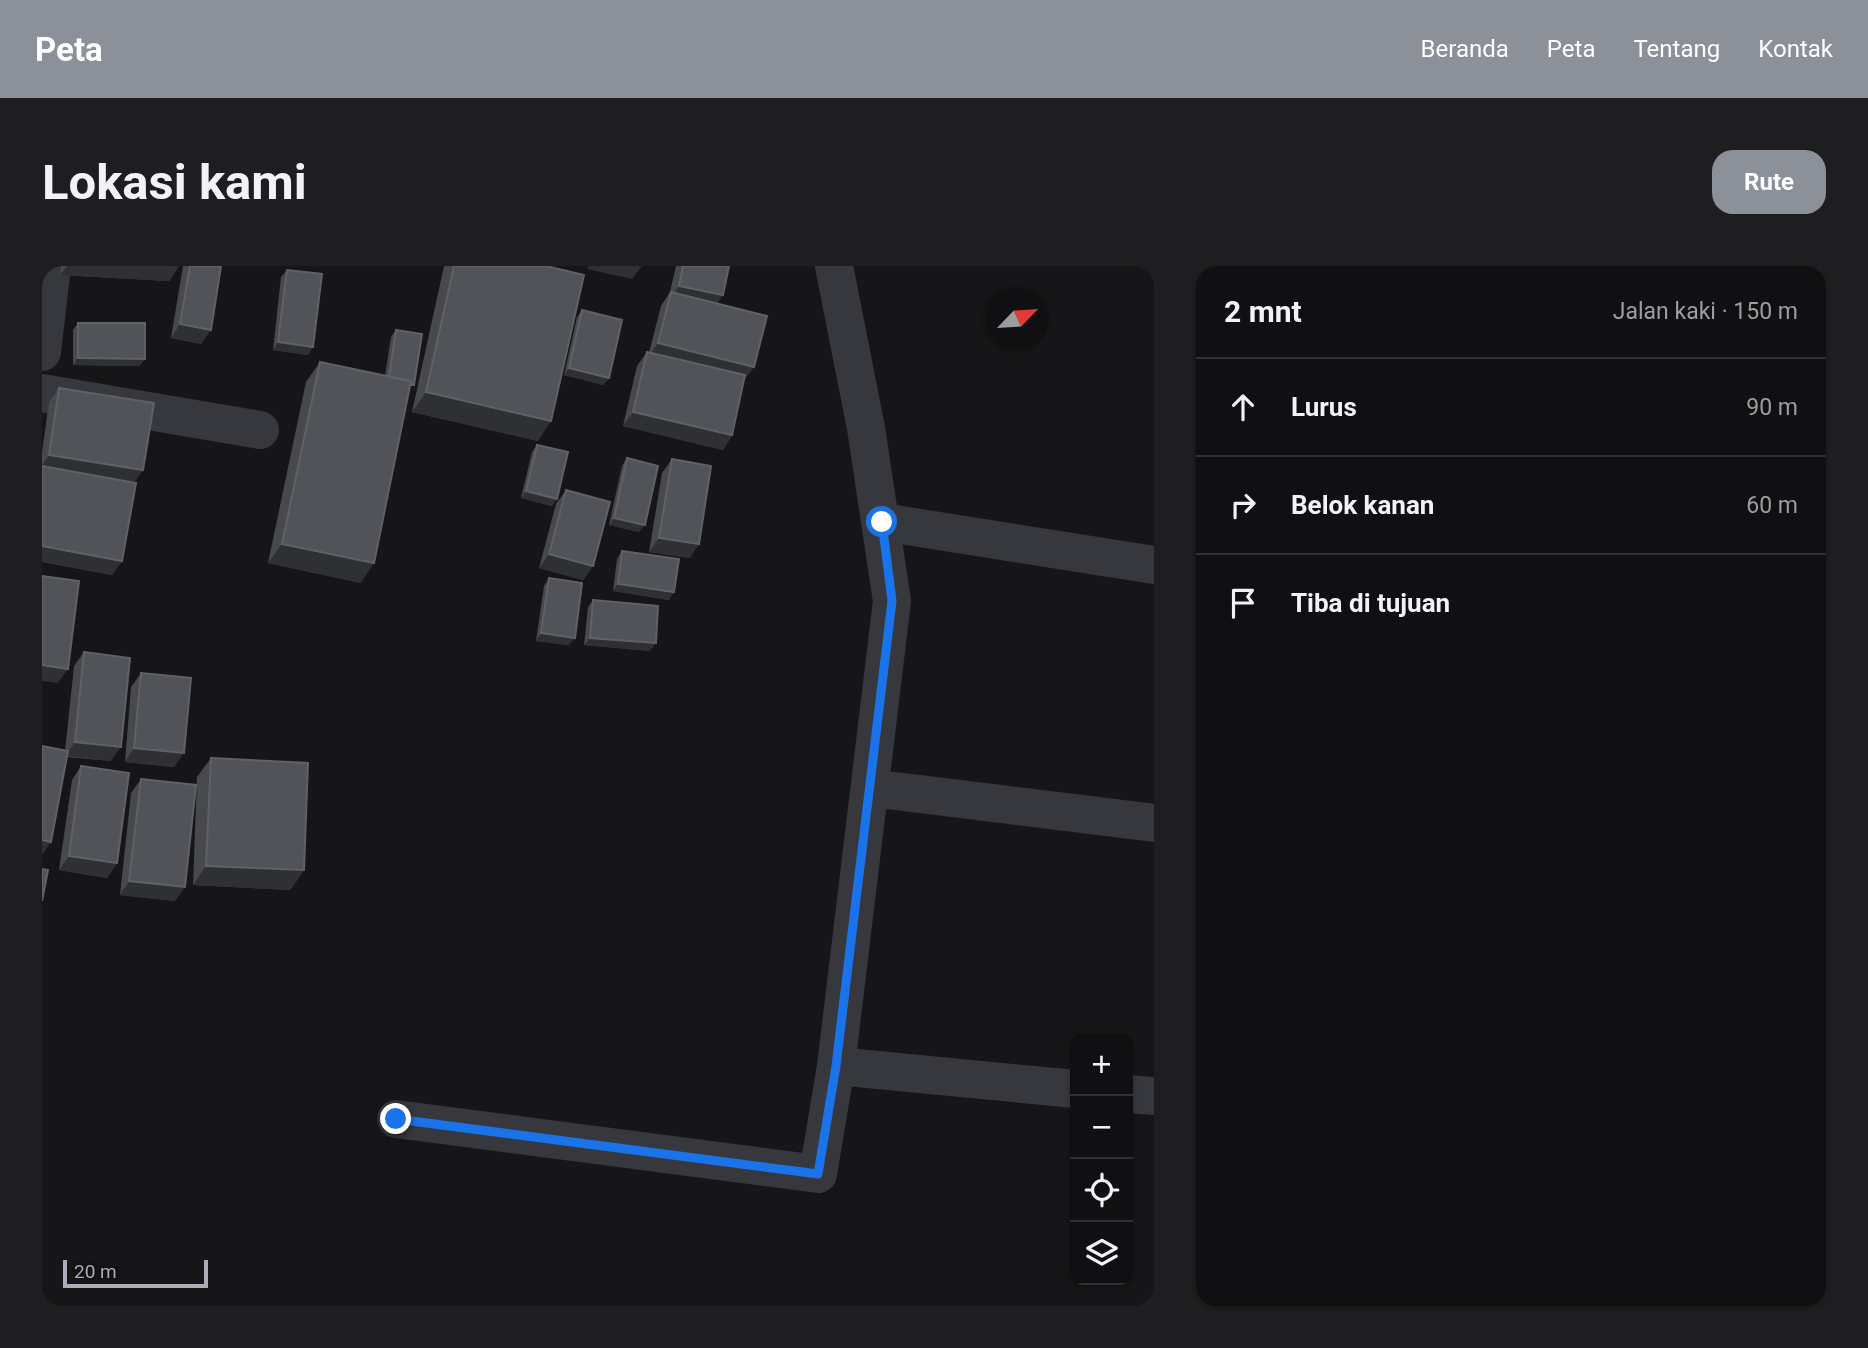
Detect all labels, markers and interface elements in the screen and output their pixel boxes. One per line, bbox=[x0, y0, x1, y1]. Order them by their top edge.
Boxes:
text: Peta bbox=[35, 30, 103, 69]
text: Beranda bbox=[1421, 35, 1509, 63]
text: Peta bbox=[1547, 35, 1595, 63]
text: Tentang bbox=[1633, 35, 1720, 63]
text: Kontak bbox=[1758, 35, 1833, 63]
button: Rute bbox=[1712, 150, 1826, 214]
text: Lokasi kami bbox=[42, 154, 307, 211]
north arrow bbox=[986, 287, 1049, 350]
text: 2 mnt bbox=[1224, 294, 1302, 329]
text: Jalan kaki · 150 m bbox=[1613, 298, 1798, 325]
icon: ahead bbox=[1224, 388, 1262, 426]
text: Lurus bbox=[1291, 392, 1357, 422]
text: 90 m bbox=[1746, 394, 1798, 421]
icon: right bbox=[1224, 486, 1262, 524]
text: Belok kanan bbox=[1291, 490, 1434, 520]
text: 60 m bbox=[1746, 492, 1798, 519]
route start bbox=[866, 506, 897, 537]
icon: arrive bbox=[1224, 584, 1262, 622]
text: Tiba di tujuan bbox=[1291, 588, 1450, 618]
map controls bbox=[1070, 1033, 1133, 1285]
button: + bbox=[1070, 1033, 1133, 1096]
button: − bbox=[1070, 1096, 1133, 1159]
route end bbox=[380, 1103, 411, 1134]
button: locate bbox=[1070, 1159, 1133, 1222]
button: layers bbox=[1070, 1222, 1133, 1285]
scale bar bbox=[63, 1257, 208, 1289]
text: 20 m bbox=[74, 1260, 117, 1283]

